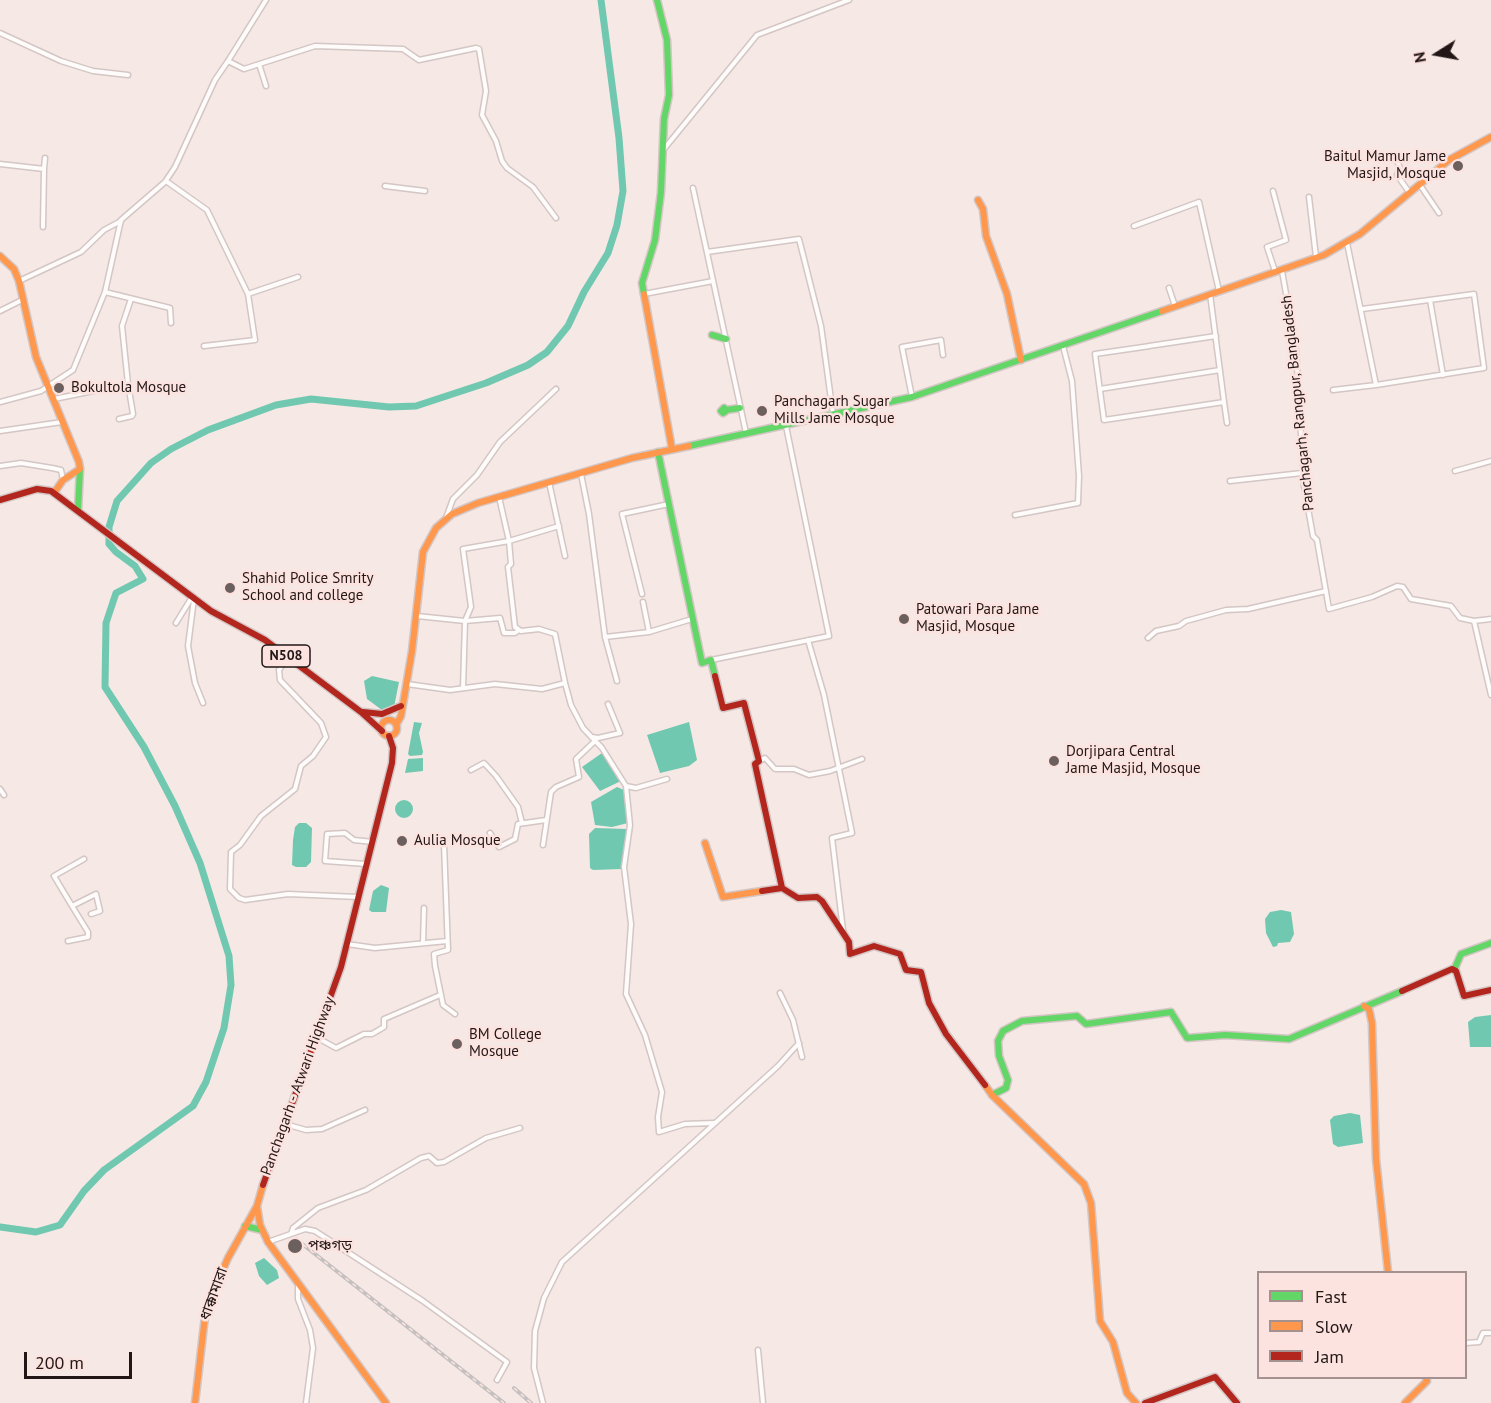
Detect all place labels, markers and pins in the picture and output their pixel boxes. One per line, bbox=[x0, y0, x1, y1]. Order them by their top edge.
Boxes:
place label: Baitul Mamur Jame Masjid, Mosque bbox=[1324, 148, 1446, 183]
marker: Baitul Mamur Jame Masjid, Mosque bbox=[1451, 159, 1465, 173]
place label: Bokultola Mosque bbox=[71, 379, 186, 397]
marker: Bokultola Mosque bbox=[52, 381, 66, 395]
place label: Panchagarh Sugar Mills Jame Mosque bbox=[774, 393, 895, 428]
marker: Panchagarh Sugar Mills Jame Mosque bbox=[755, 404, 769, 418]
place label: Shahid Police Smrity School and college bbox=[242, 570, 374, 605]
marker: Shahid Police Smrity School and college bbox=[223, 581, 237, 595]
place label: Patowari Para Jame Masjid, Mosque bbox=[916, 601, 1039, 636]
marker: Patowari Para Jame Masjid, Mosque bbox=[897, 612, 911, 626]
place label: Dorjipara Central Jame Masjid, Mosque bbox=[1066, 743, 1201, 778]
marker: Dorjipara Central Jame Masjid, Mosque bbox=[1047, 754, 1061, 768]
place label: Aulia Mosque bbox=[414, 832, 501, 850]
marker: Aulia Mosque bbox=[395, 834, 409, 848]
place label: BM College Mosque bbox=[469, 1026, 542, 1061]
marker: BM College Mosque bbox=[450, 1037, 464, 1051]
marker: পঞ্চগড় bbox=[286, 1237, 304, 1255]
place label: পঞ্চগড় bbox=[308, 1237, 352, 1255]

